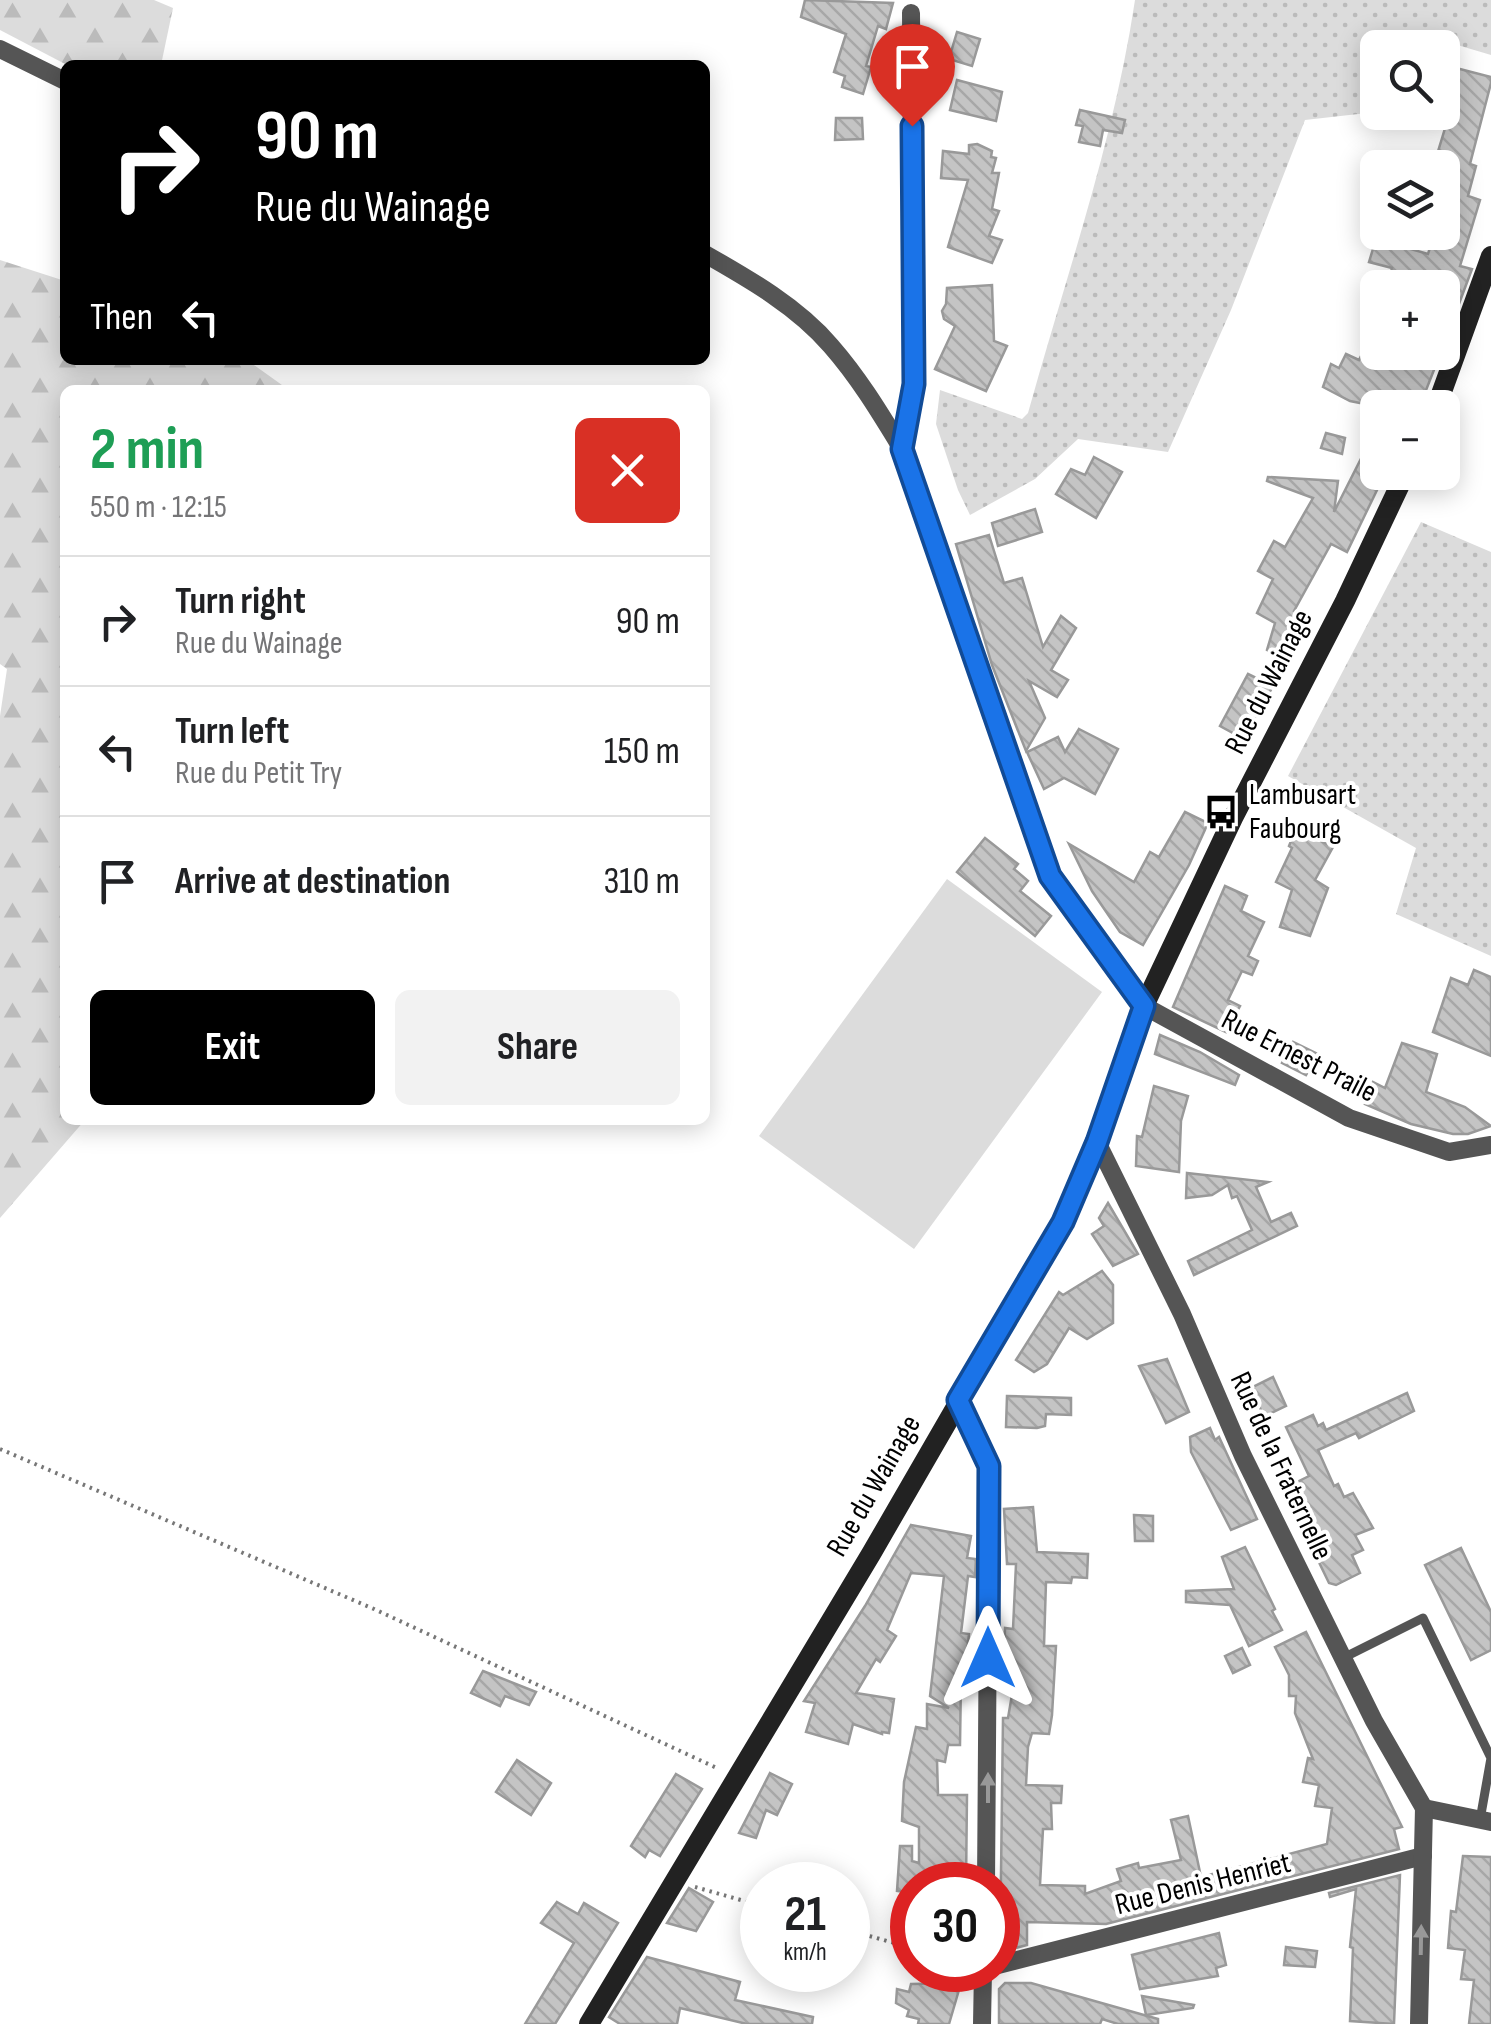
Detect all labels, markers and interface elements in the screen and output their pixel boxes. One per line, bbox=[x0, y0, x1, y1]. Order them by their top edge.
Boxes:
pin bbox=[870, 24, 955, 127]
map controls bbox=[1360, 30, 1460, 490]
button: search bbox=[1360, 30, 1460, 130]
icon: arrive bbox=[885, 39, 940, 94]
text: 90 m bbox=[255, 95, 379, 179]
icon: right bbox=[90, 100, 220, 230]
button: layers bbox=[1360, 150, 1460, 250]
text: Rue du Wainage bbox=[255, 180, 491, 235]
button: + bbox=[1360, 270, 1460, 370]
icon: left bbox=[173, 290, 228, 345]
text: Then bbox=[90, 295, 153, 340]
button: − bbox=[1360, 390, 1460, 490]
text: 2 min bbox=[90, 414, 204, 486]
button: close bbox=[575, 418, 680, 523]
text: 550 m · 12:15 bbox=[90, 488, 227, 527]
text: Turn right bbox=[175, 579, 306, 624]
icon: right bbox=[90, 594, 145, 649]
text: 90 m bbox=[616, 599, 680, 644]
street label: Rue du Wainage bbox=[1217, 604, 1321, 760]
text: Rue du Wainage bbox=[175, 624, 343, 663]
text: Turn left bbox=[175, 709, 289, 754]
icon: left bbox=[90, 724, 145, 779]
text: 150 m bbox=[604, 729, 680, 774]
text: Rue du Petit Try bbox=[175, 754, 342, 793]
place label: Lambusart Faubourg bbox=[1249, 777, 1356, 847]
bus stop icon: Lambusart Faubourg bbox=[1202, 793, 1240, 831]
icon: arrive bbox=[90, 854, 145, 909]
text: Arrive at destination bbox=[175, 859, 450, 904]
text: 310 m bbox=[603, 859, 680, 904]
button: Exit bbox=[90, 990, 375, 1105]
button: Share bbox=[395, 990, 680, 1105]
street label: Rue Ernest Praile bbox=[1215, 1002, 1383, 1110]
street label: Rue de la Fraternelle bbox=[1222, 1366, 1340, 1566]
street label: Rue du Wainage bbox=[819, 1409, 929, 1563]
position arrow bbox=[936, 1606, 1040, 1710]
one-way arrow bbox=[980, 1771, 996, 1803]
street label: Rue Denis Henriet bbox=[1112, 1845, 1294, 1923]
speed limit sign: 30 bbox=[890, 1862, 1020, 1992]
text: 21 bbox=[784, 1885, 826, 1945]
one-way arrow bbox=[1413, 1923, 1429, 1955]
text: km/h bbox=[783, 1937, 827, 1968]

